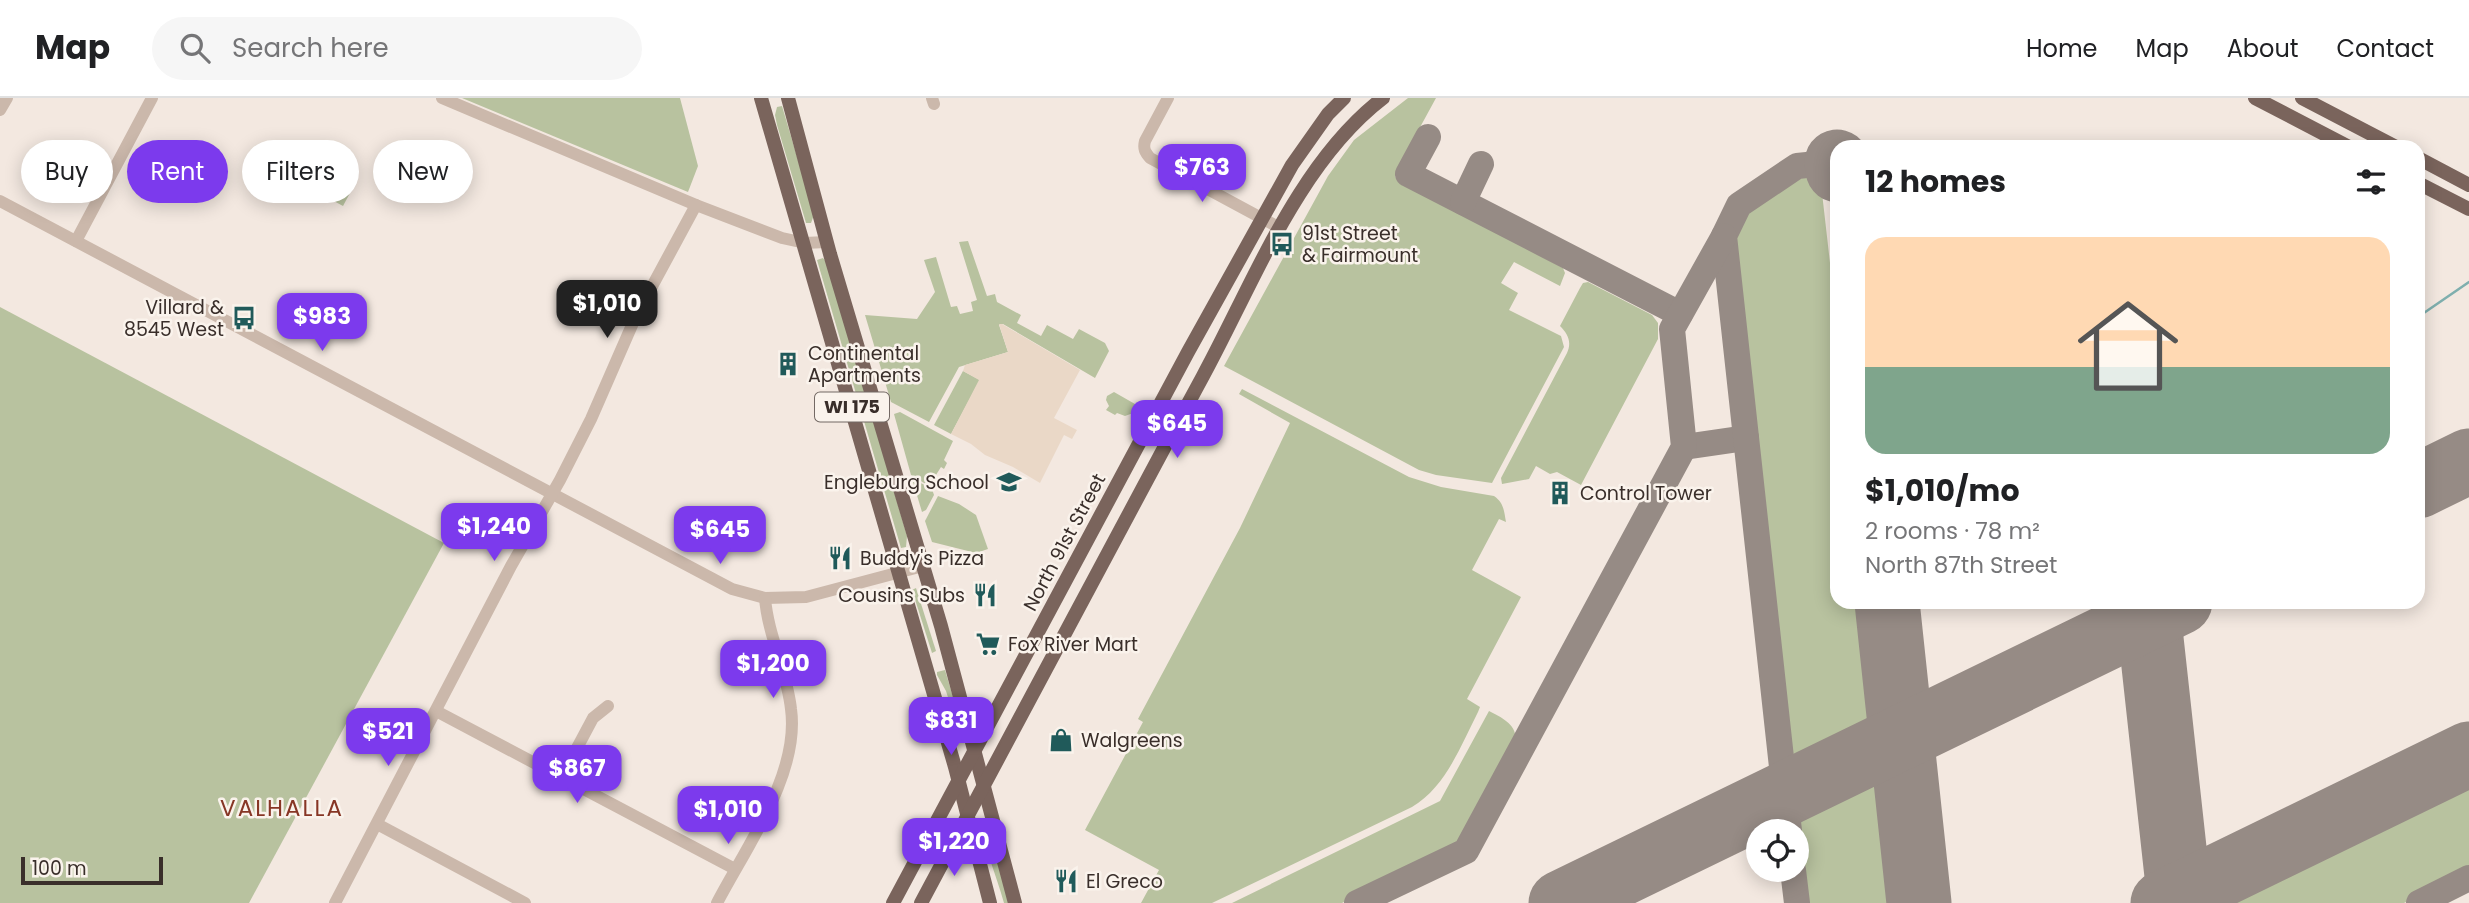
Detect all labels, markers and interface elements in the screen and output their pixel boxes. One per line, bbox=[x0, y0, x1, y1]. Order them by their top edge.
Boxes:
search box bbox=[152, 17, 642, 80]
text: Map bbox=[35, 24, 110, 71]
icon: search bbox=[176, 29, 214, 67]
text: Search here bbox=[232, 30, 389, 66]
text: Home bbox=[2026, 32, 2098, 65]
text: Map bbox=[2136, 32, 2189, 65]
text: About bbox=[2227, 32, 2298, 65]
text: Contact bbox=[2336, 32, 2434, 65]
chip: Buy bbox=[21, 140, 113, 203]
chip: Rent bbox=[127, 140, 228, 203]
chip: Filters bbox=[242, 140, 359, 203]
chip: New bbox=[373, 140, 473, 203]
pin: $763 bbox=[1161, 144, 1243, 204]
text: $763 bbox=[1174, 151, 1230, 183]
text: 12 homes bbox=[1865, 160, 2006, 203]
icon: filters bbox=[2352, 163, 2390, 201]
place label: 91st Street & Fairmount bbox=[1302, 220, 1418, 269]
bus stop icon: 91st Street & Fairmount bbox=[1268, 230, 1296, 258]
pin: $1,010 bbox=[550, 280, 664, 340]
icon: home bbox=[2065, 283, 2191, 409]
text: $1,010 bbox=[572, 287, 642, 319]
place label: Villard & 8545 West bbox=[124, 294, 224, 343]
pin: $983 bbox=[281, 294, 363, 353]
text: $983 bbox=[293, 300, 351, 332]
bus stop icon: Villard & 8545 West bbox=[230, 304, 258, 332]
place label: Continental Apartments bbox=[808, 340, 921, 389]
building icon: Continental Apartments bbox=[774, 350, 802, 378]
road number: WI 175 bbox=[815, 393, 889, 422]
pin: $645 bbox=[1136, 400, 1218, 460]
text: $645 bbox=[1147, 407, 1207, 439]
school or university icon: Engleburg School bbox=[995, 468, 1023, 496]
place label: Engleburg School bbox=[824, 469, 989, 496]
street label: North 91st Street bbox=[1017, 469, 1112, 616]
text: $1,010/mo bbox=[1865, 469, 2020, 512]
building icon: Control Tower bbox=[1546, 479, 1574, 507]
place label: Control Tower bbox=[1580, 480, 1712, 507]
pin: $1,240 bbox=[437, 504, 551, 563]
pin: $645 bbox=[679, 506, 761, 566]
text: $1,240 bbox=[457, 510, 531, 542]
text: $645 bbox=[690, 513, 750, 545]
text: 2 rooms · 78 m² bbox=[1865, 515, 2040, 547]
restaurant icon: Buddy's Pizza bbox=[826, 544, 854, 572]
place label: Buddy's Pizza bbox=[860, 545, 984, 572]
text: North 87th Street bbox=[1865, 549, 2057, 581]
restaurant icon: Cousins Subs bbox=[971, 581, 999, 609]
place label: Cousins Subs bbox=[838, 582, 965, 609]
supermarket icon: Fox River Mart bbox=[974, 630, 1002, 658]
place label: Fox River Mart bbox=[1008, 631, 1138, 658]
pin: $1,200 bbox=[716, 640, 830, 700]
text: $1,200 bbox=[736, 647, 810, 679]
pin: $831 bbox=[910, 698, 992, 757]
text: $831 bbox=[925, 704, 977, 736]
pin: $521 bbox=[347, 708, 429, 768]
text: $521 bbox=[362, 715, 414, 747]
shop icon: Walgreens bbox=[1047, 726, 1075, 754]
place label: Walgreens bbox=[1081, 727, 1183, 754]
pin: $867 bbox=[536, 746, 618, 805]
text: $867 bbox=[549, 752, 606, 784]
pin: $1,010 bbox=[671, 786, 785, 846]
district label: VALHALLA bbox=[220, 792, 344, 824]
text: $1,010 bbox=[693, 793, 763, 825]
pin: $1,220 bbox=[897, 818, 1011, 878]
map controls bbox=[1746, 819, 1809, 882]
button: locate bbox=[1746, 819, 1809, 882]
text: $1,220 bbox=[918, 825, 990, 857]
scale bar bbox=[21, 854, 163, 886]
text: 100 m bbox=[32, 855, 87, 882]
restaurant icon: El Greco bbox=[1052, 867, 1080, 895]
place label: El Greco bbox=[1086, 868, 1163, 895]

